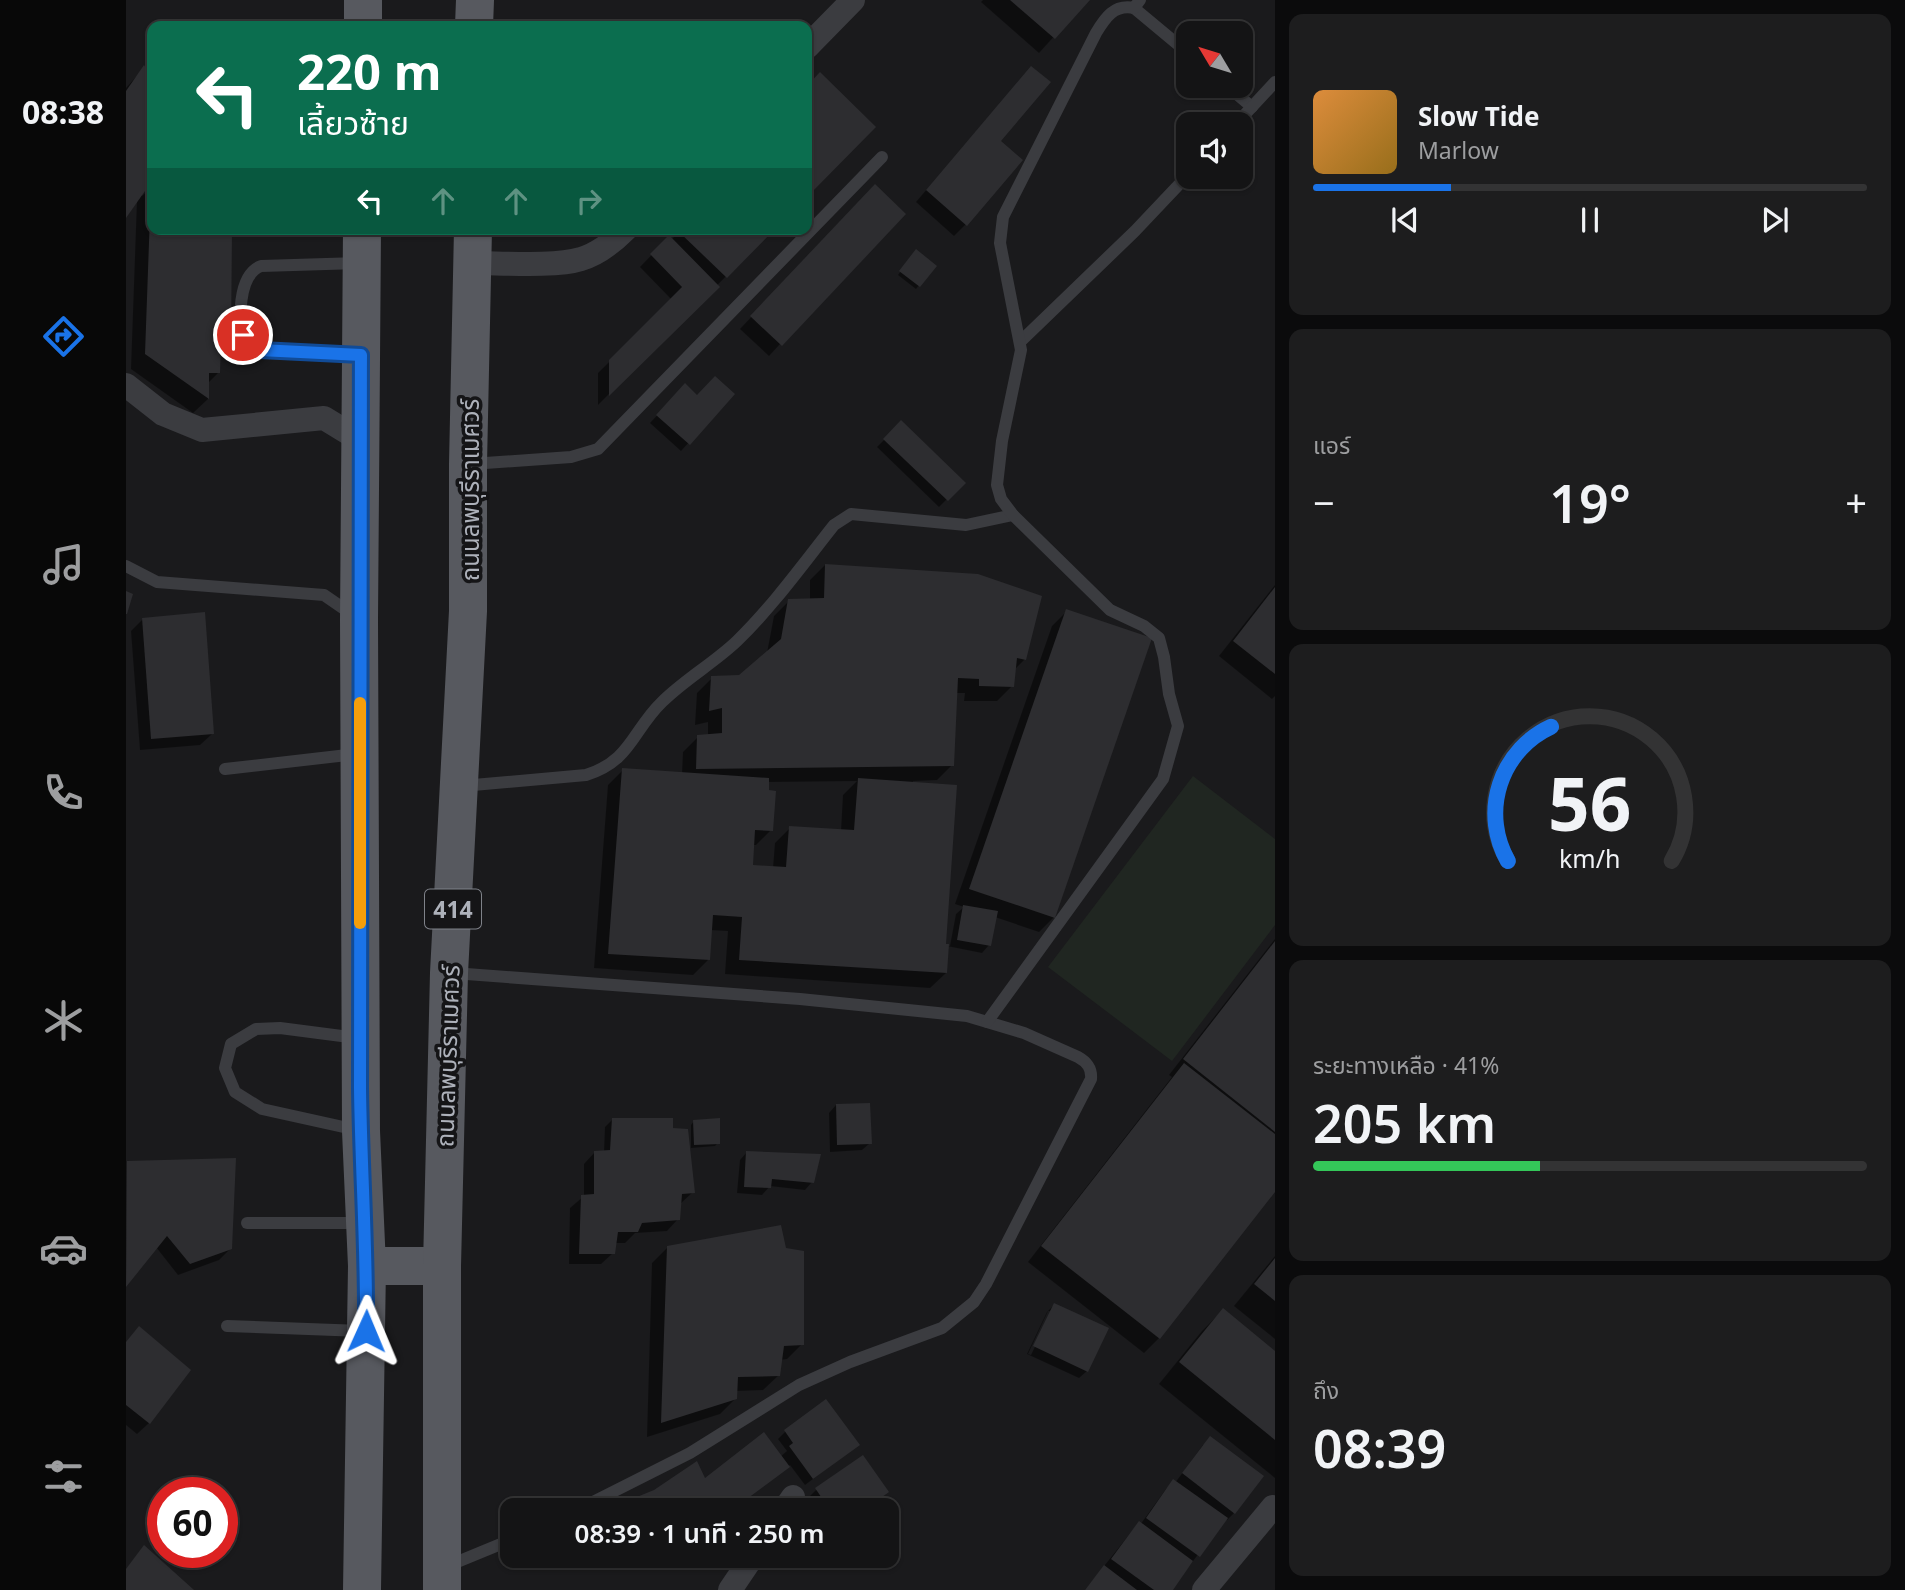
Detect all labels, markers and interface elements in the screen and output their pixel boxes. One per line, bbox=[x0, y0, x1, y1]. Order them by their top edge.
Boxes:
north arrow bbox=[1176, 21, 1253, 98]
map controls bbox=[1176, 21, 1253, 189]
text: 220 m bbox=[297, 38, 442, 104]
icon: left bbox=[182, 49, 273, 140]
text: 08:38 bbox=[22, 90, 104, 133]
text: Slow Tide bbox=[1418, 98, 1540, 134]
text: เลี้ยวซ้าย bbox=[297, 101, 409, 144]
button: sound bbox=[1176, 112, 1253, 189]
text: Marlow bbox=[1418, 134, 1499, 166]
icon: left bbox=[351, 182, 389, 220]
icon: ahead bbox=[424, 182, 462, 220]
icon: ahead bbox=[497, 182, 535, 220]
icon: right bbox=[570, 182, 608, 220]
icon: previous bbox=[1386, 201, 1424, 239]
icon: pause bbox=[1571, 201, 1609, 239]
icon: next bbox=[1756, 201, 1794, 239]
pin bbox=[213, 305, 273, 365]
icon: directions bbox=[39, 312, 88, 361]
icon: arrive bbox=[224, 316, 262, 354]
street label: ถนนลพบุรีราเมศวร์ bbox=[453, 398, 486, 581]
text: แอร์ bbox=[1313, 429, 1350, 461]
text: 19° bbox=[1549, 467, 1631, 538]
text: − bbox=[1313, 476, 1335, 528]
text: + bbox=[1845, 476, 1867, 528]
icon: music bbox=[39, 540, 88, 589]
text: 56 bbox=[1548, 753, 1632, 852]
icon: phone bbox=[39, 768, 88, 817]
text: km/h bbox=[1559, 841, 1621, 875]
road number: 414 bbox=[425, 890, 481, 928]
street label: ถนนลพบุรีราเมศวร์ bbox=[427, 963, 467, 1148]
icon: climate bbox=[39, 996, 88, 1045]
text: ระยะทางเหลือ · 41% bbox=[1313, 1049, 1499, 1081]
text: 205 km bbox=[1313, 1087, 1496, 1158]
icon: car bbox=[39, 1224, 88, 1273]
position arrow bbox=[329, 1294, 403, 1368]
text: ถึง bbox=[1313, 1374, 1339, 1406]
text: 08:39 bbox=[1313, 1412, 1446, 1483]
icon: filters bbox=[39, 1452, 88, 1501]
speed limit sign: 60 bbox=[147, 1477, 238, 1568]
text: 08:39 · 1 นาที · 250 m bbox=[575, 1515, 824, 1551]

